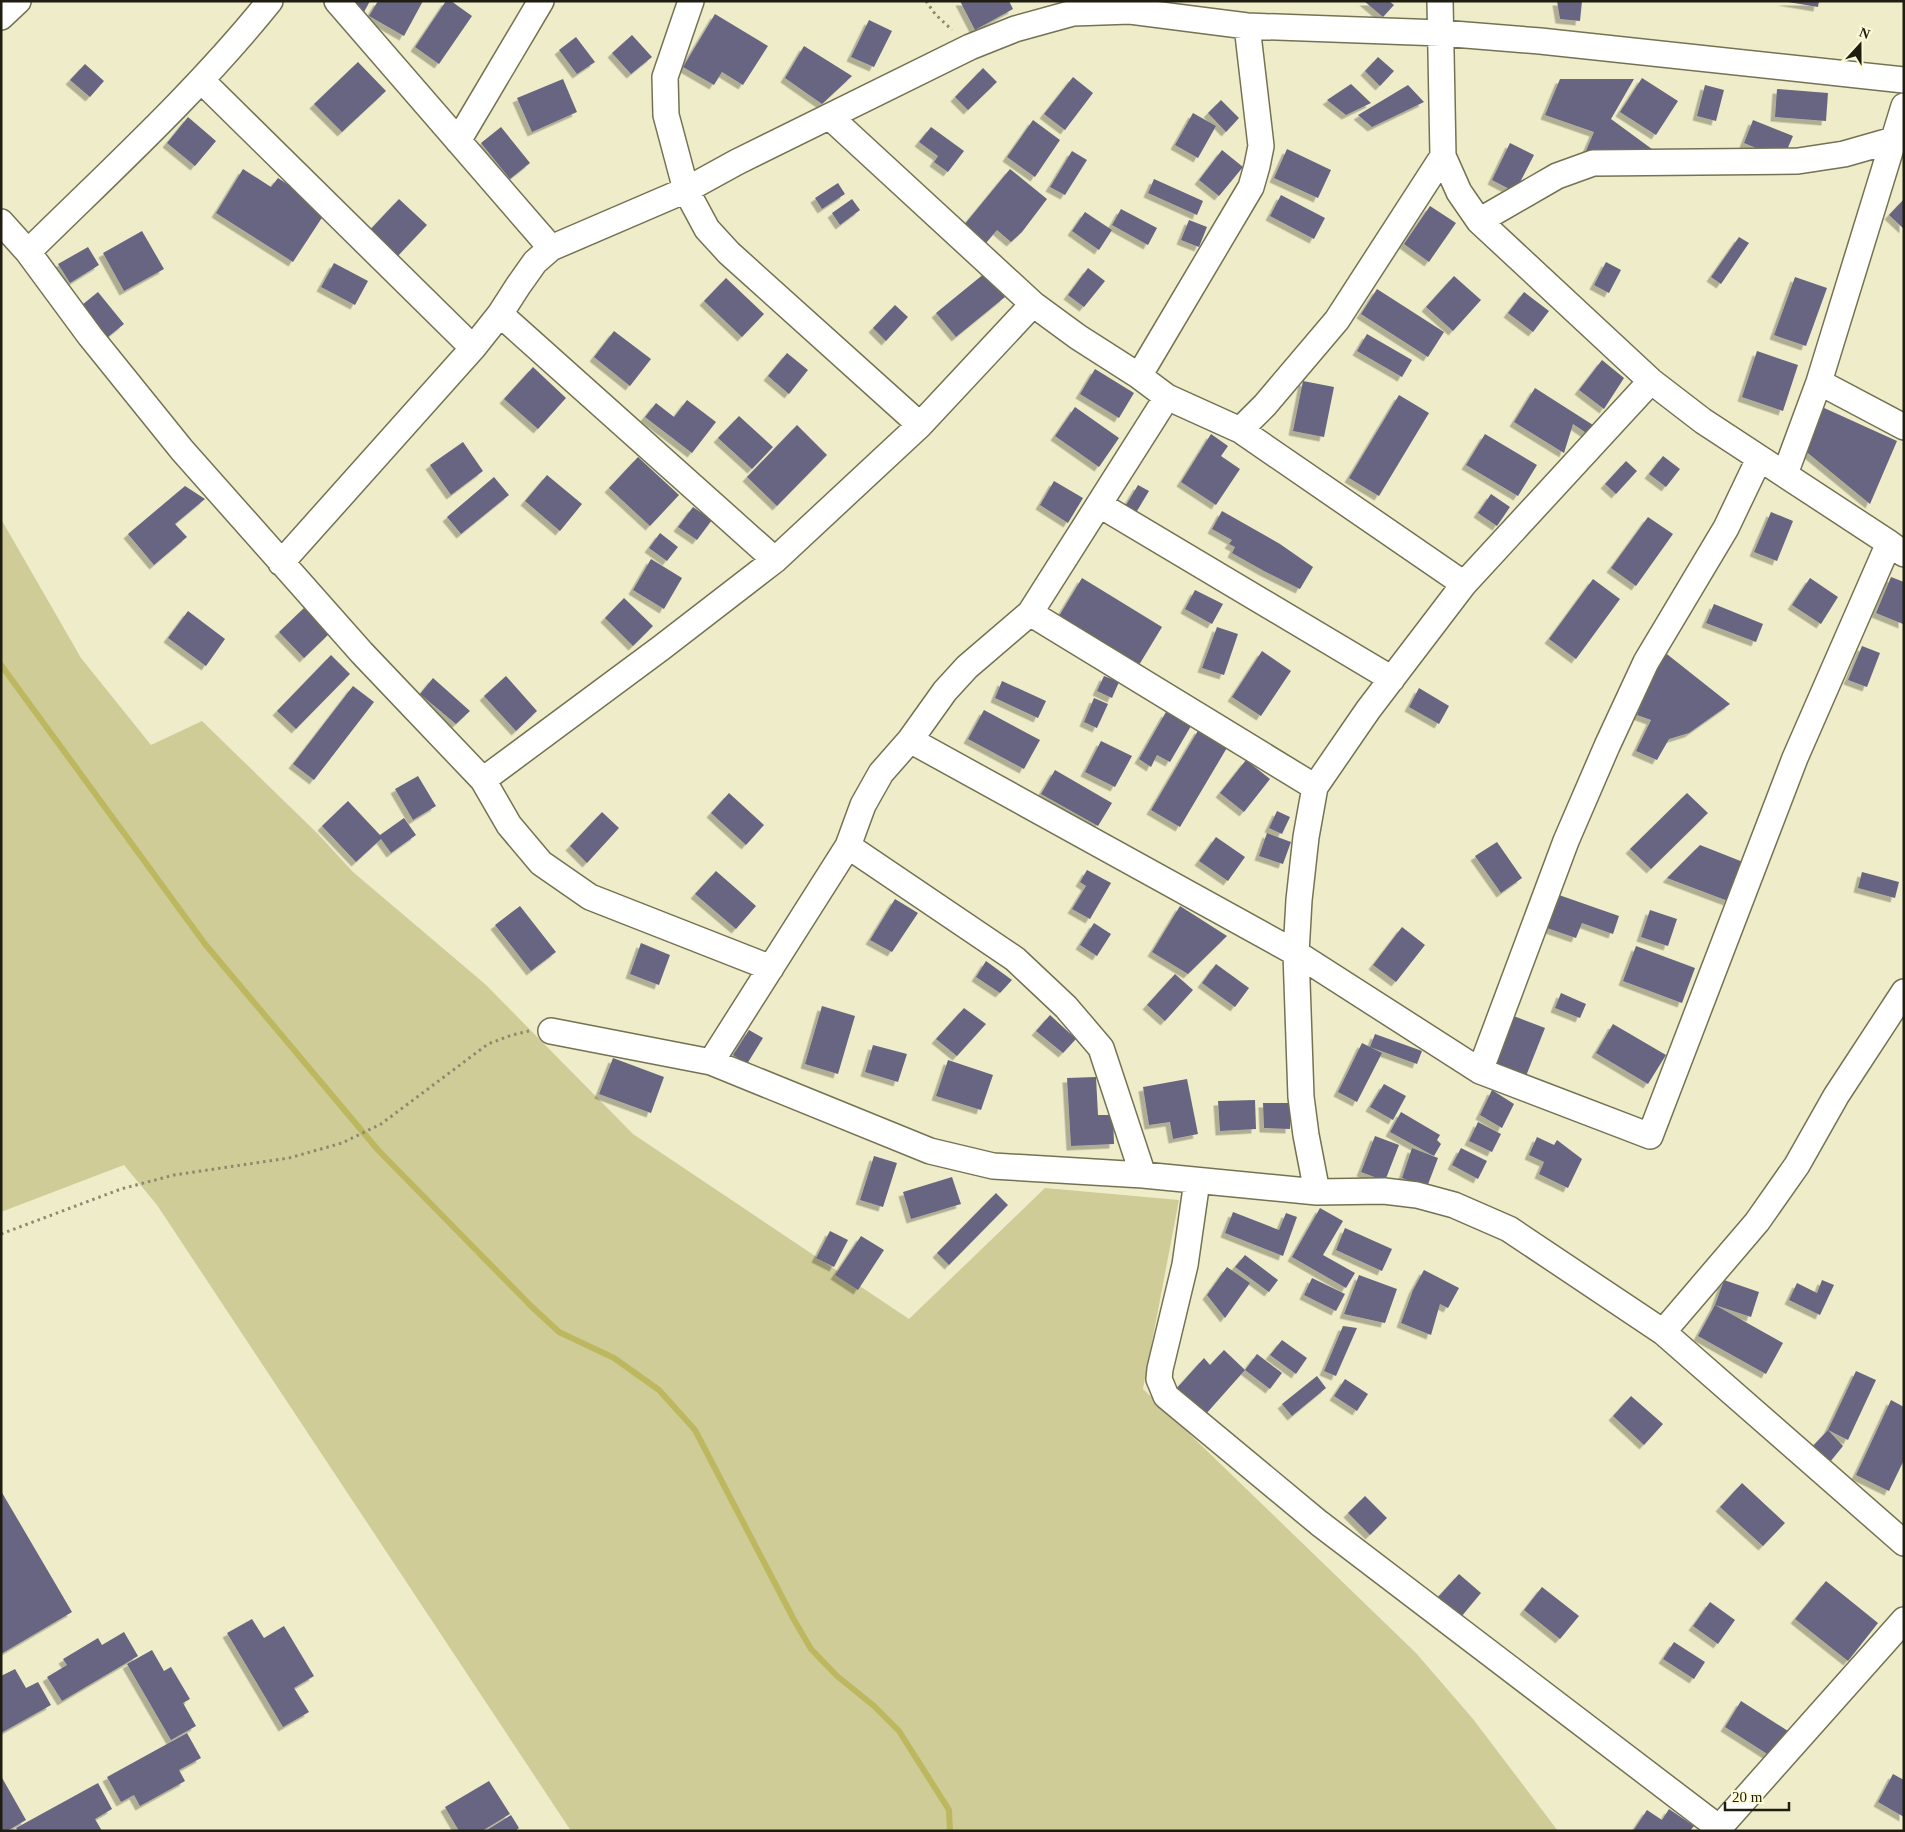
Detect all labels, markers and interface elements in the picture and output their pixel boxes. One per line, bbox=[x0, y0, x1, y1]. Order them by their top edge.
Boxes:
north arrow bbox=[1835, 20, 1885, 70]
text: N bbox=[1857, 25, 1872, 42]
scale bar bbox=[1725, 1780, 1789, 1812]
text: 20 m bbox=[1732, 1789, 1763, 1805]

